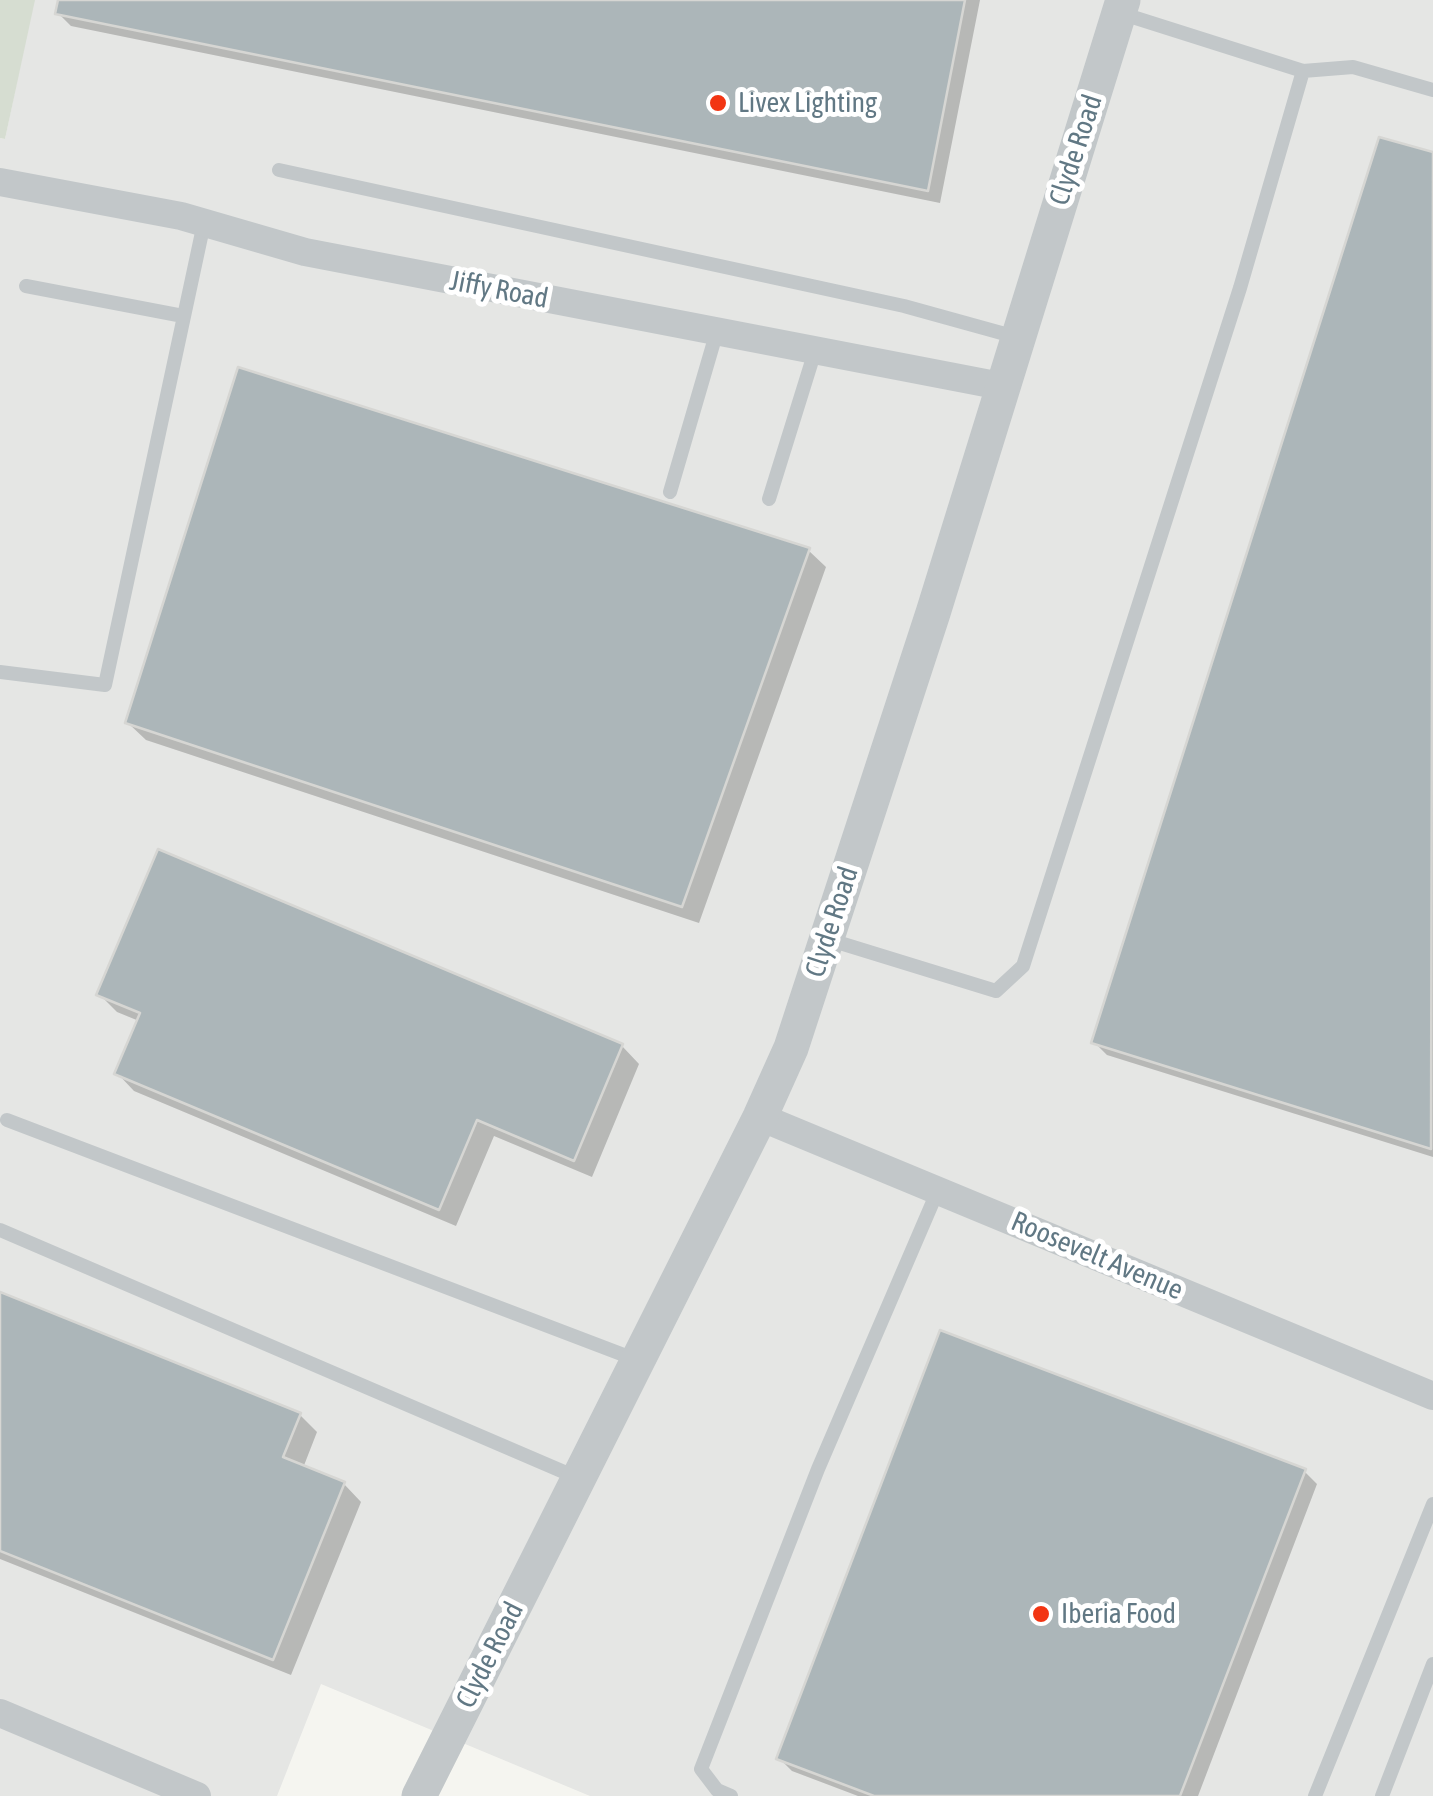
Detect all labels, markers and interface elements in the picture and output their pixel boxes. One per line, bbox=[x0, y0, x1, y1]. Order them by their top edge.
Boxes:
place label: Livex Lighting bbox=[738, 86, 877, 120]
street label: Clyde Road bbox=[1042, 90, 1110, 210]
marker: Livex Lighting bbox=[707, 92, 729, 114]
street label: Jiffy Road bbox=[447, 264, 551, 316]
street label: Clyde Road bbox=[798, 862, 866, 982]
street label: Roosevelt Avenue bbox=[1006, 1205, 1188, 1307]
street label: Clyde Road bbox=[449, 1596, 531, 1714]
place label: Iberia Food bbox=[1061, 1597, 1176, 1631]
marker: Iberia Food bbox=[1030, 1603, 1052, 1625]

